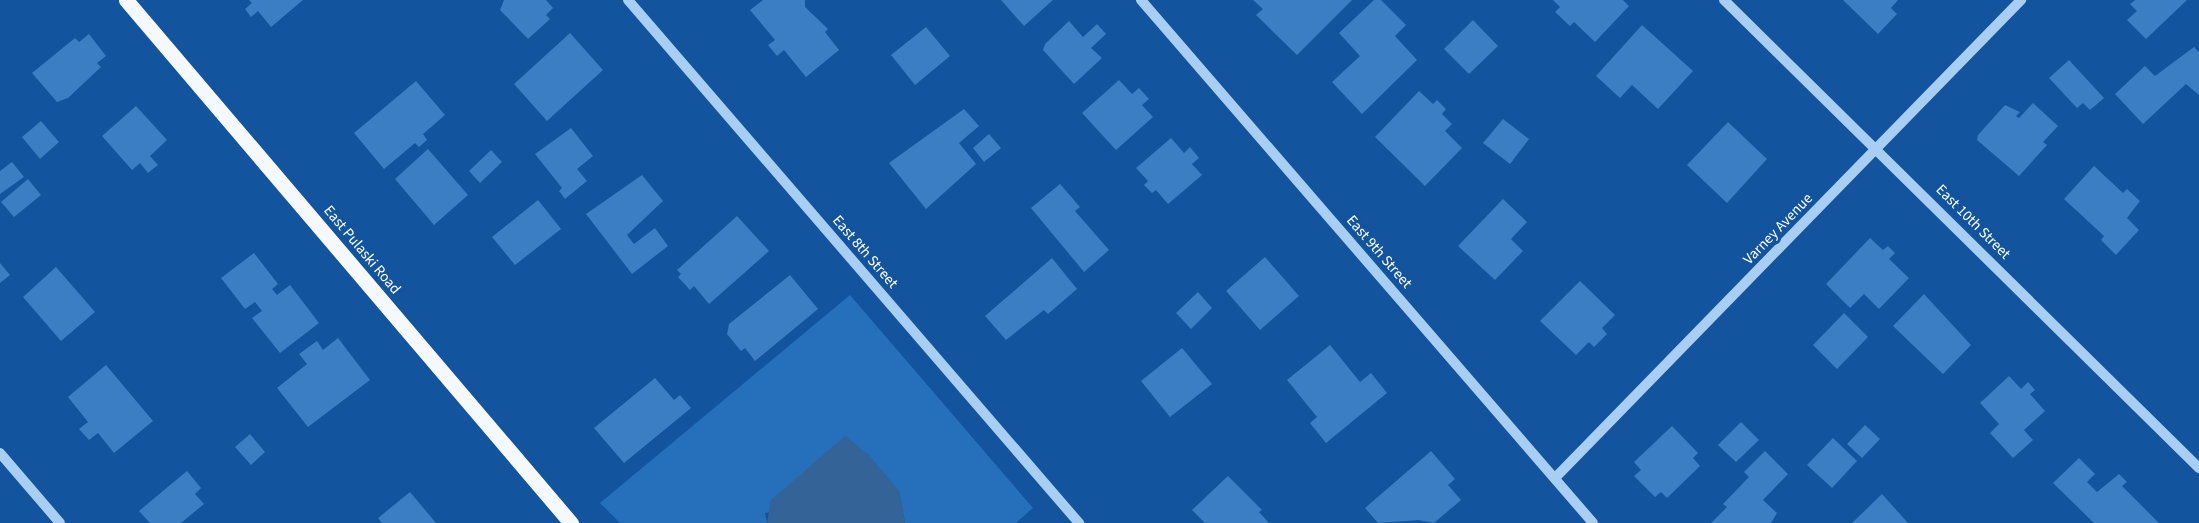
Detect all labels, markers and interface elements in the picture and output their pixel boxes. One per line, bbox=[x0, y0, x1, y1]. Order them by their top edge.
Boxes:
street label: East 10th Street bbox=[1932, 181, 2014, 263]
street label: Varney Avenue bbox=[1740, 190, 1816, 268]
street label: East Pulaski Road bbox=[320, 202, 404, 298]
street label: East 8th Street bbox=[828, 212, 902, 292]
street label: East 9th Street bbox=[1342, 212, 1416, 292]

